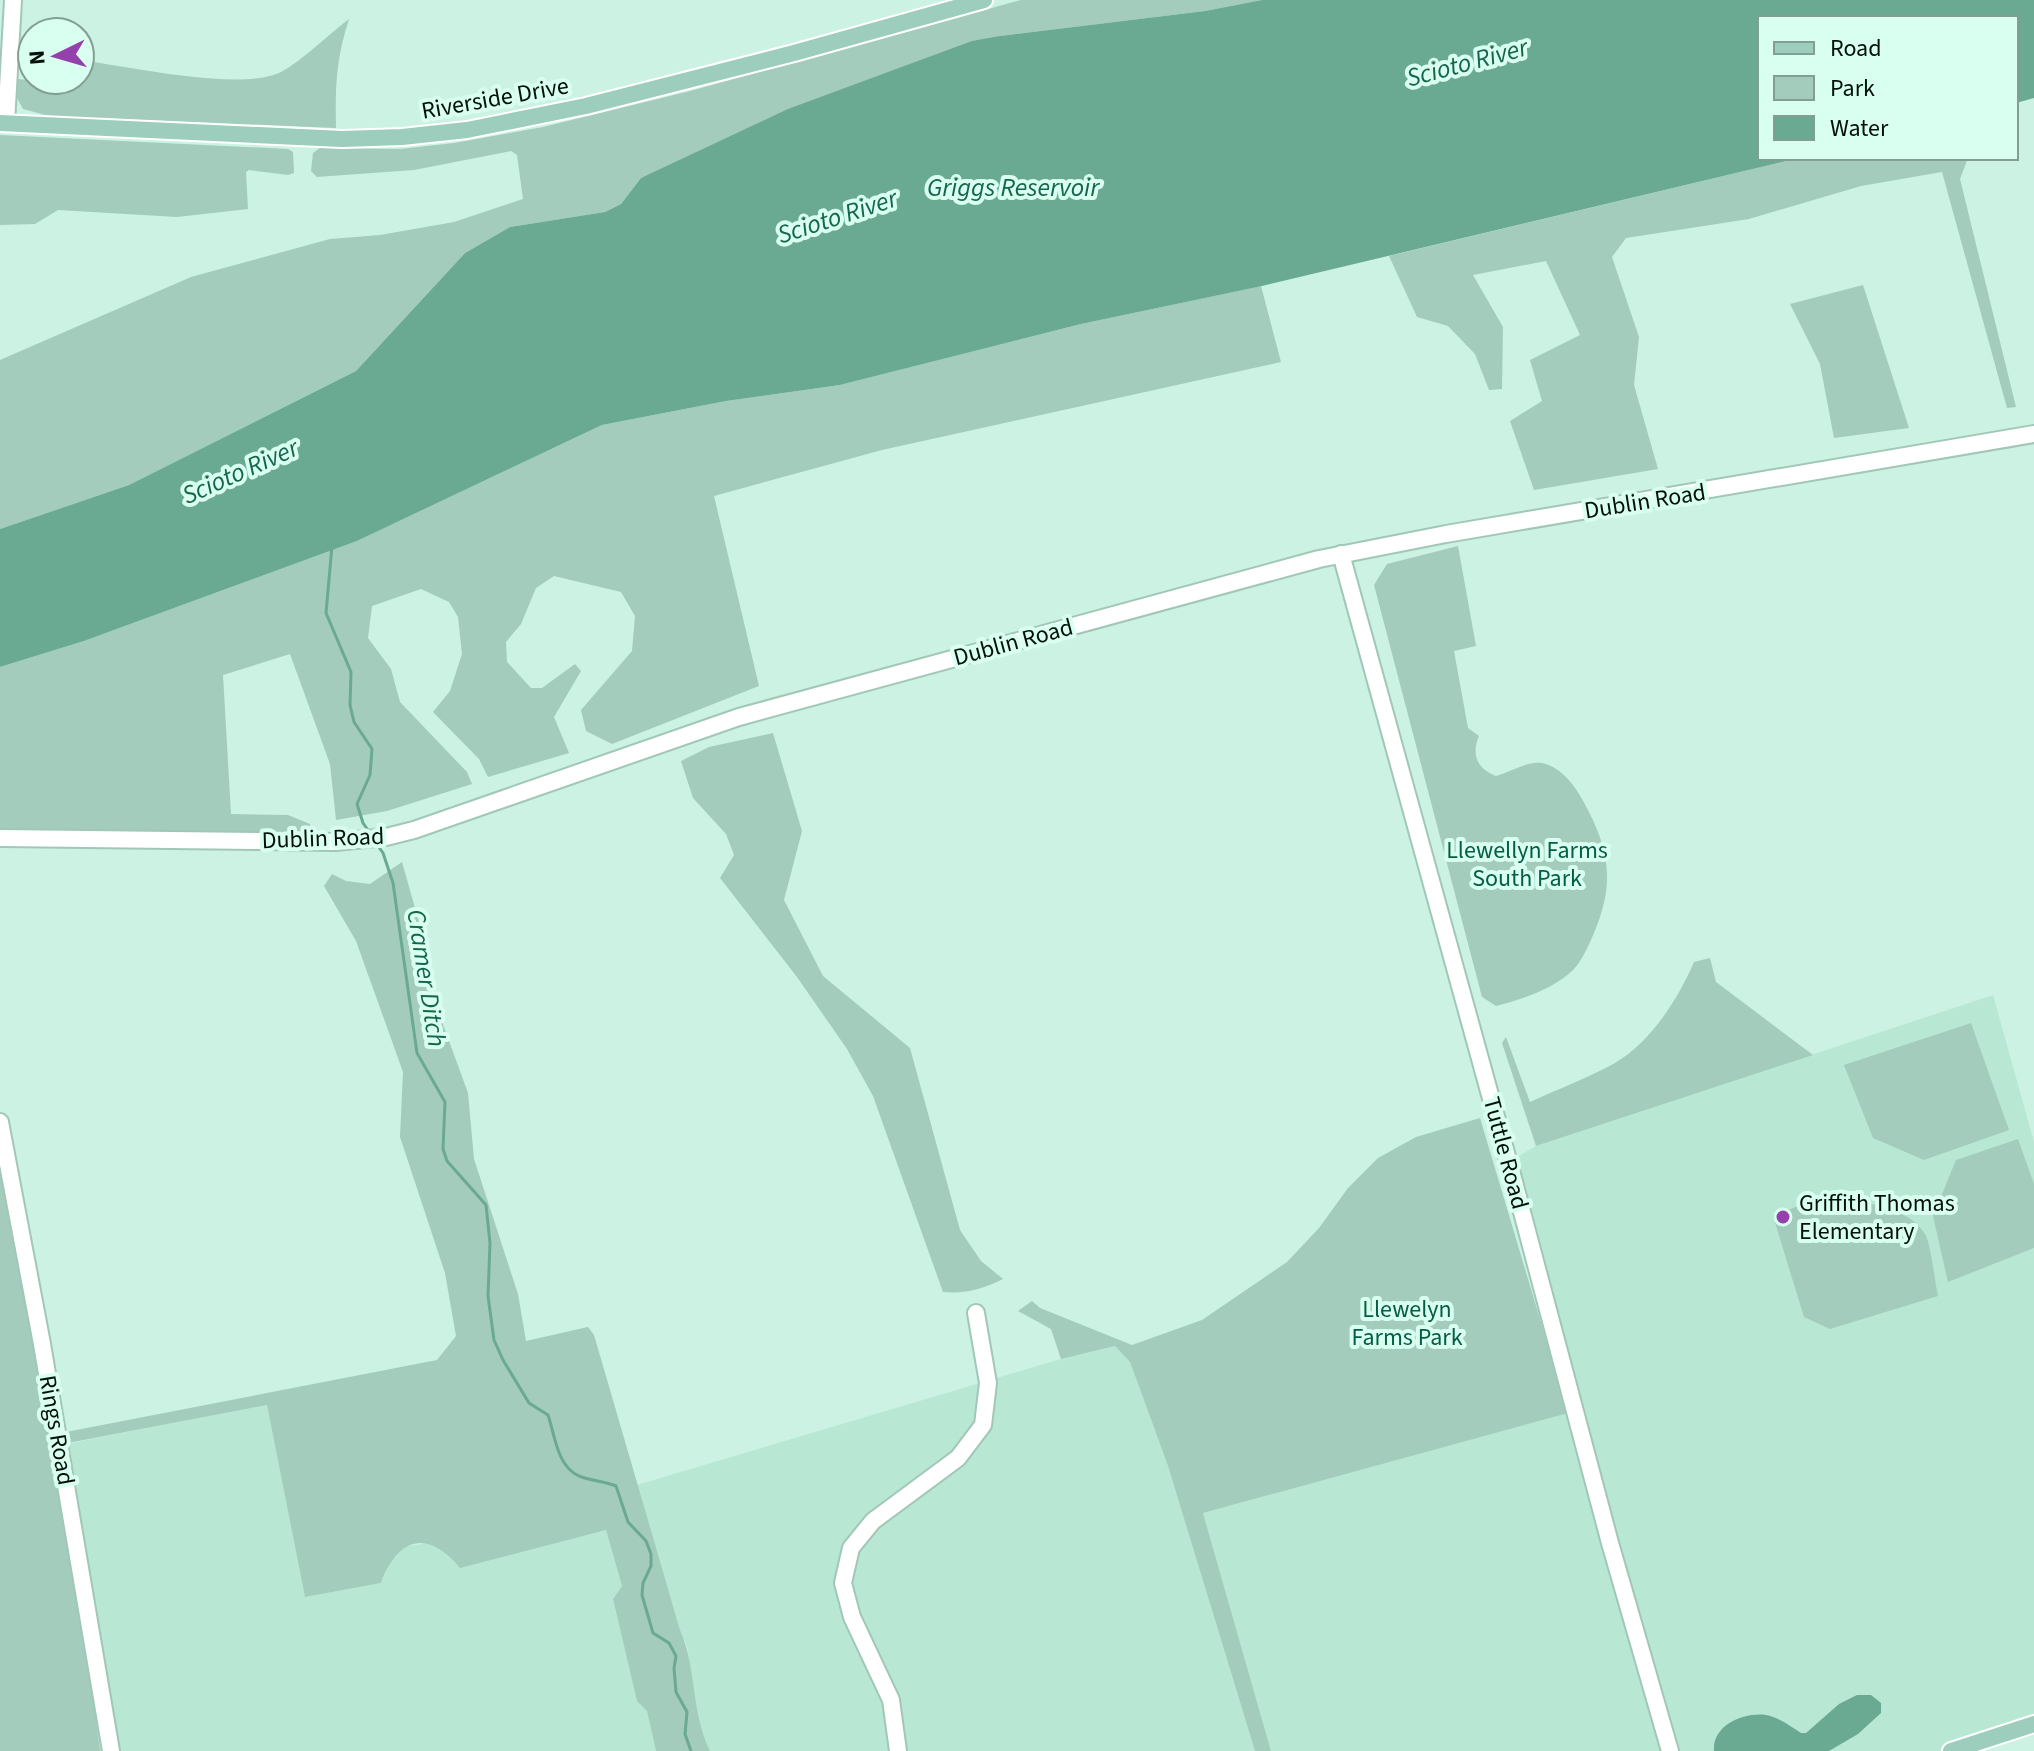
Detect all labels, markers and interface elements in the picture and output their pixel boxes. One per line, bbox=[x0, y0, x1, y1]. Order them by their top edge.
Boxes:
north arrow bbox=[16, 16, 96, 96]
legend bbox=[1758, 16, 2018, 160]
water label: Scioto River bbox=[1402, 28, 1533, 96]
text: Road bbox=[1830, 31, 1882, 66]
text: N bbox=[20, 49, 54, 66]
street label: Riverside Drive bbox=[419, 68, 571, 129]
text: Park bbox=[1830, 71, 1875, 106]
text: Water bbox=[1830, 111, 1889, 146]
water label: Griggs Reservoir bbox=[927, 169, 1100, 206]
water label: Scioto River bbox=[772, 179, 903, 253]
water label: Scioto River bbox=[176, 429, 305, 514]
street label: Dublin Road bbox=[1582, 475, 1708, 528]
street label: Dublin Road bbox=[949, 610, 1077, 675]
street label: Dublin Road bbox=[261, 819, 385, 858]
park label: Llewellyn Farms South Park bbox=[1446, 833, 1608, 896]
water label: Cramer Ditch bbox=[397, 907, 456, 1050]
street label: Tuttle Road bbox=[1474, 1093, 1537, 1213]
place label: Griffith Thomas Elementary bbox=[1799, 1186, 1955, 1249]
marker: Griffith Thomas Elementary bbox=[1774, 1208, 1792, 1226]
park label: Llewelyn Farms Park bbox=[1351, 1292, 1463, 1355]
street label: Rings Road bbox=[30, 1372, 83, 1488]

